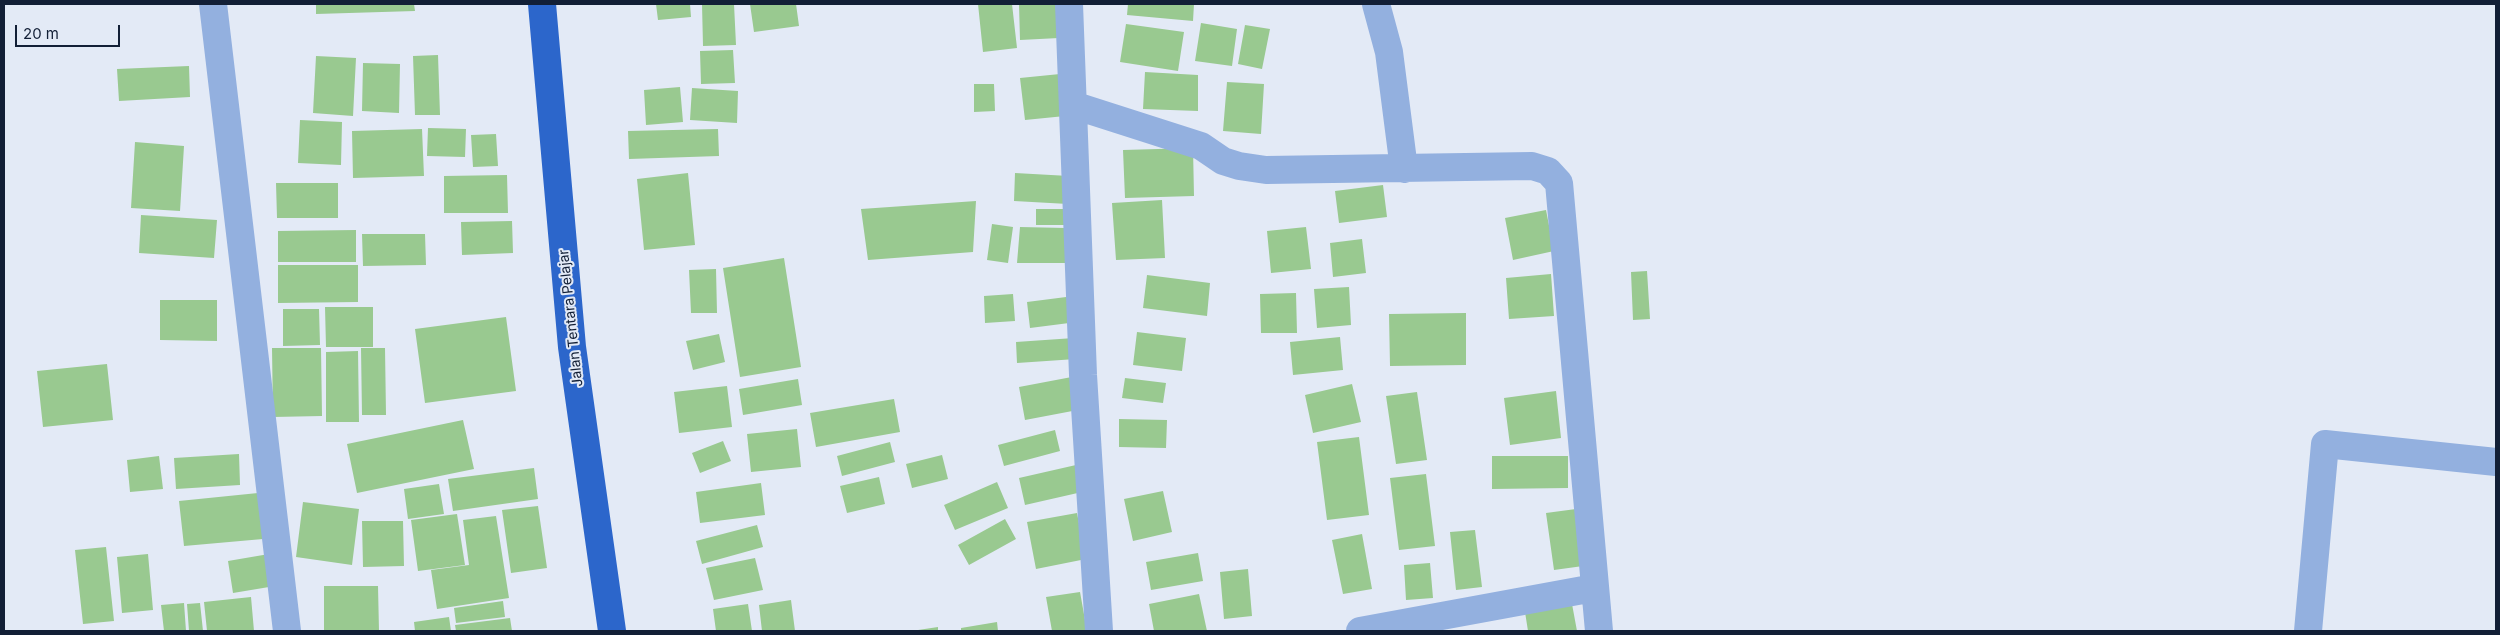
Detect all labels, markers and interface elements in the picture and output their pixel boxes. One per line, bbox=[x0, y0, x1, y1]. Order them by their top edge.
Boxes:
scale bar bbox=[18, 15, 122, 47]
text: 20 m bbox=[23, 24, 59, 43]
street label: Jalan Tentara Pelajar bbox=[555, 248, 587, 388]

